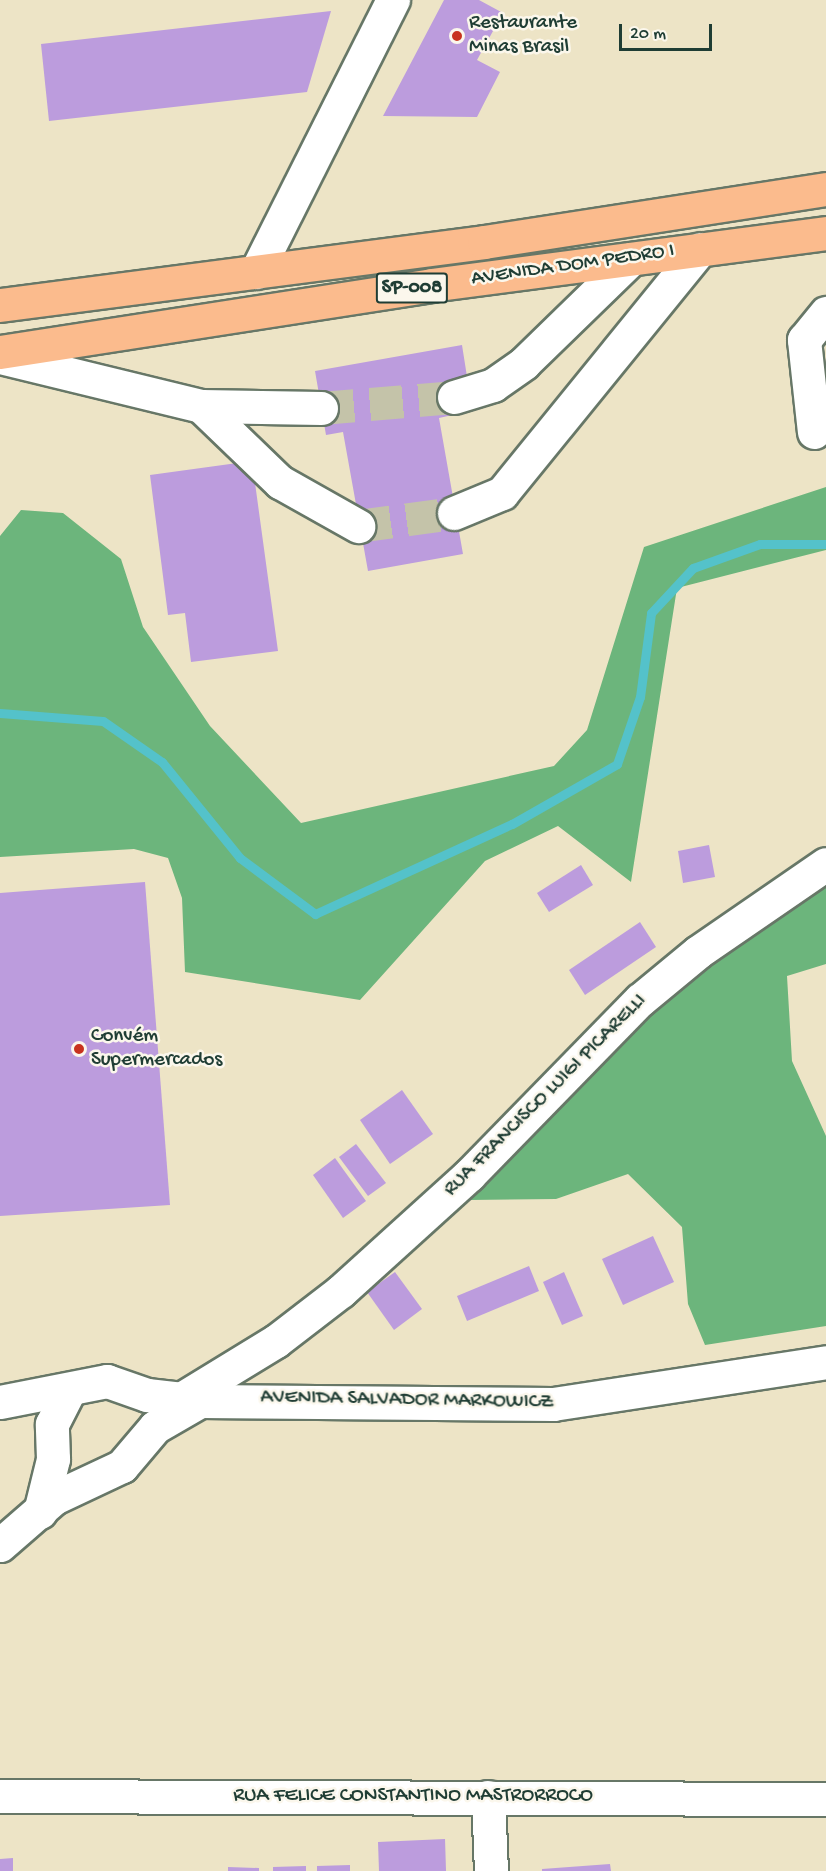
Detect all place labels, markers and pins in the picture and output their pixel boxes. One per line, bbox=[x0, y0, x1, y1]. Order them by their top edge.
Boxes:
place label: Restaurante Minas Brasil bbox=[469, 11, 577, 61]
marker: Restaurante Minas Brasil bbox=[450, 29, 464, 43]
place label: Convém Supermercados bbox=[91, 1024, 222, 1074]
marker: Convém Supermercados bbox=[72, 1042, 86, 1056]

